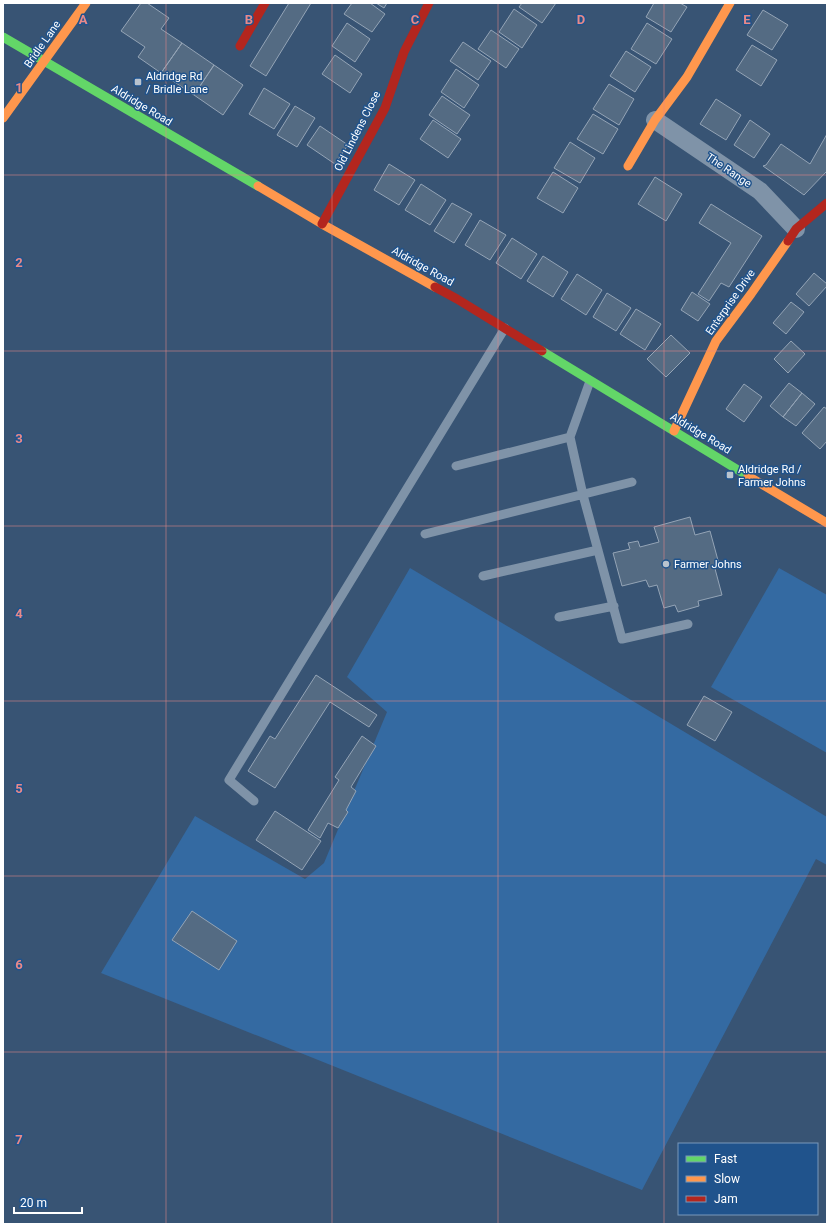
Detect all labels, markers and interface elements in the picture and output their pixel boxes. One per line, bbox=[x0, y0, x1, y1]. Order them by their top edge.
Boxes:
text: A bbox=[79, 12, 88, 27]
text: B bbox=[245, 12, 253, 27]
text: C bbox=[411, 12, 420, 27]
text: D bbox=[577, 12, 585, 27]
text: E bbox=[743, 12, 751, 27]
street label: Bridle Lane bbox=[21, 18, 63, 70]
place label: Aldridge Rd / Bridle Lane bbox=[146, 70, 208, 96]
marker: Aldridge Rd / Bridle Lane bbox=[133, 77, 143, 87]
text: 1 bbox=[15, 80, 23, 95]
street label: Aldridge Road bbox=[109, 82, 175, 129]
street label: Old Lindens Close bbox=[332, 89, 383, 173]
street label: The Range bbox=[704, 150, 754, 190]
street label: Aldridge Road bbox=[390, 244, 456, 289]
text: 2 bbox=[15, 255, 23, 270]
street label: Enterprise Drive bbox=[703, 267, 758, 338]
street label: Aldridge Road bbox=[668, 410, 734, 457]
text: 3 bbox=[15, 431, 23, 446]
place label: Aldridge Rd / Farmer Johns bbox=[738, 463, 806, 489]
marker: Aldridge Rd / Farmer Johns bbox=[725, 470, 735, 480]
place label: Farmer Johns bbox=[674, 558, 742, 571]
marker: Farmer Johns bbox=[661, 559, 671, 569]
text: 4 bbox=[15, 606, 23, 621]
text: 5 bbox=[15, 781, 23, 796]
text: 6 bbox=[15, 957, 23, 972]
text: 7 bbox=[15, 1132, 23, 1147]
legend bbox=[678, 1143, 818, 1215]
text: Fast bbox=[714, 1152, 737, 1166]
text: Slow bbox=[714, 1172, 740, 1186]
scale bar bbox=[14, 1189, 82, 1215]
text: Jam bbox=[714, 1192, 738, 1206]
text: 20 m bbox=[20, 1196, 47, 1210]

